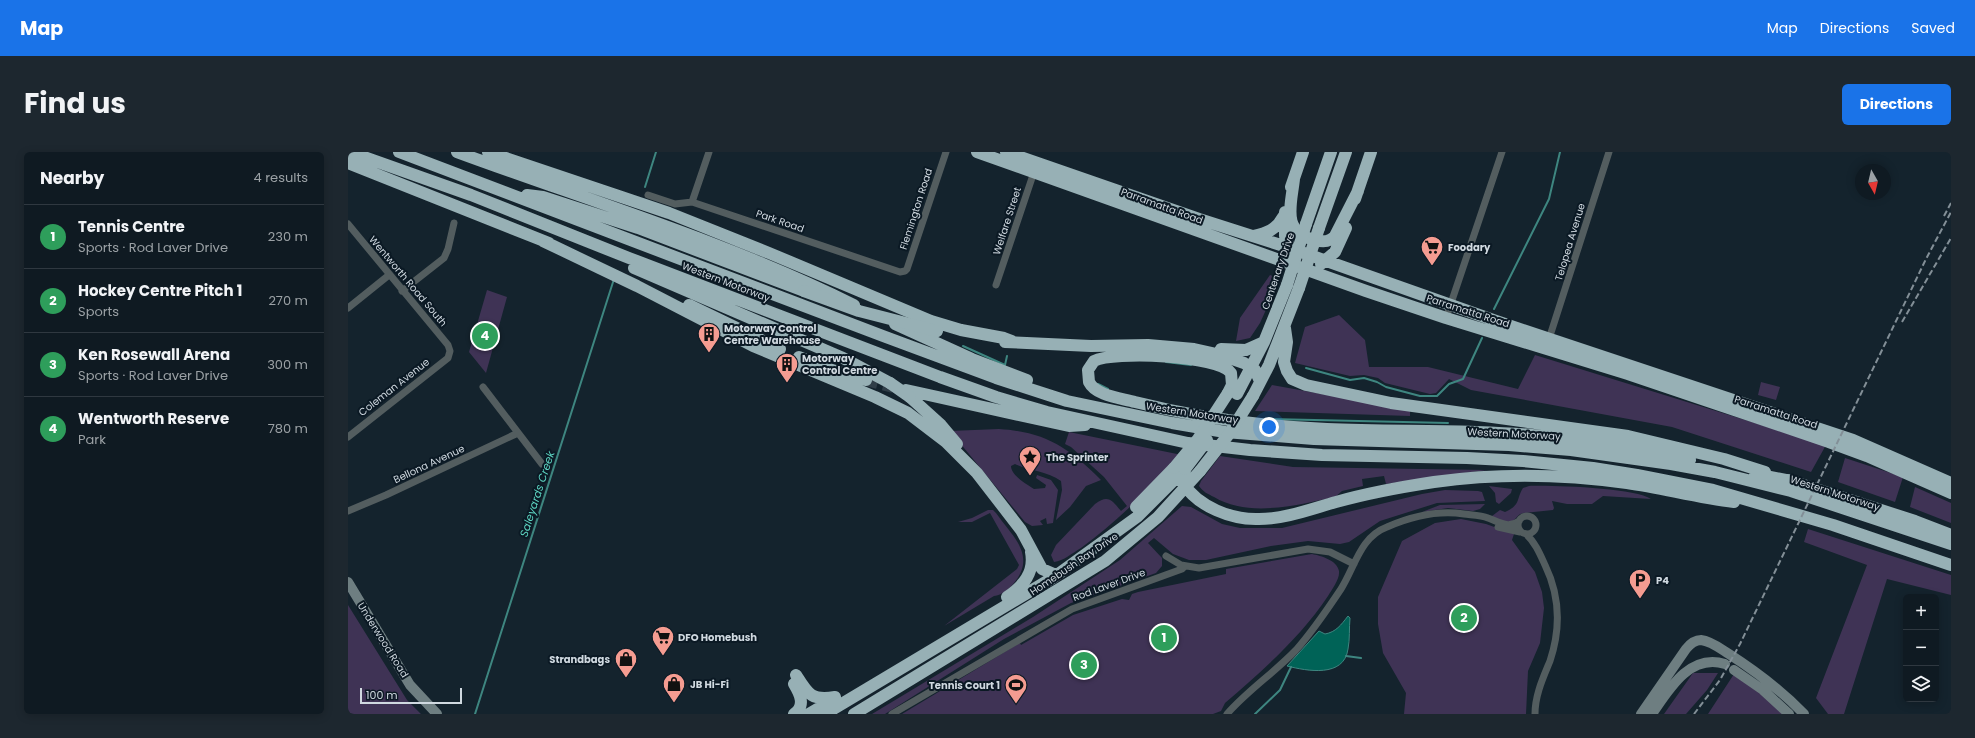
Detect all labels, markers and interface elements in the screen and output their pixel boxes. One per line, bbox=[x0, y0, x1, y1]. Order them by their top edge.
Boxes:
text: Map bbox=[20, 15, 63, 42]
text: Map bbox=[1767, 18, 1798, 38]
text: Directions bbox=[1820, 18, 1889, 38]
text: Saved bbox=[1911, 18, 1955, 38]
text: Find us bbox=[24, 84, 126, 123]
button: Directions bbox=[1842, 84, 1951, 125]
north arrow bbox=[1855, 164, 1891, 200]
text: Nearby bbox=[40, 166, 104, 190]
street label: Flemington Road bbox=[896, 166, 936, 252]
text: 4 results bbox=[254, 168, 308, 187]
street label: Parramatta Road bbox=[1119, 184, 1205, 228]
street label: Welfare Street bbox=[989, 185, 1025, 257]
street label: Telopea Avenue bbox=[1551, 201, 1589, 283]
street label: Park Road bbox=[754, 206, 806, 236]
text: Tennis Centre bbox=[78, 216, 185, 237]
text: 1 bbox=[51, 227, 55, 246]
text: 230 m bbox=[268, 227, 308, 246]
street label: Centenary Drive bbox=[1258, 231, 1298, 311]
street label: Wentworth Road South bbox=[365, 232, 451, 330]
supermarket icon: Foodary bbox=[1419, 234, 1445, 267]
text: Sports · Rod Laver Drive bbox=[78, 238, 228, 257]
place label: Foodary bbox=[1448, 240, 1491, 255]
street label: Western Motorway bbox=[680, 258, 773, 306]
text: Hockey Centre Pitch 1 bbox=[78, 280, 242, 301]
street label: Parramatta Road bbox=[1425, 290, 1511, 332]
text: 2 bbox=[49, 291, 57, 310]
text: 270 m bbox=[268, 291, 308, 310]
text: Sports bbox=[78, 302, 119, 321]
pin: 4 bbox=[472, 321, 498, 351]
building icon: Motorway Control Centre Warehouse bbox=[696, 321, 722, 354]
place label: Motorway Control Centre Warehouse bbox=[724, 321, 820, 348]
text: Ken Rosewall Arena bbox=[78, 344, 230, 365]
building icon: Motorway Control Centre bbox=[774, 351, 800, 384]
place label: Motorway Control Centre bbox=[802, 351, 878, 378]
street label: Coleman Avenue bbox=[355, 354, 433, 420]
text: 3 bbox=[49, 355, 57, 374]
text: 300 m bbox=[267, 355, 308, 374]
text: Sports · Rod Laver Drive bbox=[78, 366, 228, 385]
street label: Parramatta Road bbox=[1733, 391, 1819, 433]
street label: Western Motorway bbox=[1145, 398, 1240, 428]
text: Wentworth Reserve bbox=[78, 408, 229, 429]
your location bbox=[1259, 417, 1279, 437]
text: 4 bbox=[49, 419, 57, 438]
text: 780 m bbox=[268, 419, 308, 438]
street label: Western Motorway bbox=[1467, 424, 1561, 444]
text: Park bbox=[78, 430, 106, 449]
street label: Bellona Avenue bbox=[391, 441, 467, 487]
place icon: The Sprinter bbox=[1017, 444, 1043, 477]
water label: Saleyards Creek bbox=[516, 448, 559, 539]
place label: The Sprinter bbox=[1046, 450, 1109, 465]
street label: Western Motorway bbox=[1788, 471, 1882, 515]
street label: Homebush Bay Drive bbox=[1027, 529, 1121, 599]
street label: Rod Laver Drive bbox=[1071, 565, 1147, 605]
parking icon: P4 bbox=[1627, 567, 1653, 600]
place label: P4 bbox=[1656, 573, 1669, 588]
map controls bbox=[1903, 594, 1939, 702]
button: + bbox=[1903, 594, 1939, 630]
street label: Underwood Road bbox=[354, 599, 412, 681]
pin: 2 bbox=[1451, 603, 1477, 633]
pin: 1 bbox=[1151, 623, 1177, 653]
supermarket icon: DFO Homebush bbox=[650, 624, 676, 657]
place label: DFO Homebush bbox=[678, 630, 757, 645]
button: − bbox=[1903, 630, 1939, 666]
shop icon: Strandbags bbox=[613, 646, 639, 679]
pin: 3 bbox=[1071, 650, 1097, 680]
place label: Strandbags bbox=[549, 652, 610, 667]
button: layers bbox=[1903, 666, 1939, 702]
shop icon: JB Hi-Fi bbox=[661, 671, 687, 704]
sports icon: Tennis Court 1 bbox=[1003, 672, 1029, 705]
place label: JB Hi-Fi bbox=[690, 677, 729, 692]
place label: Tennis Court 1 bbox=[929, 678, 1000, 693]
scale bar bbox=[360, 686, 462, 705]
text: 100 m bbox=[366, 687, 398, 703]

